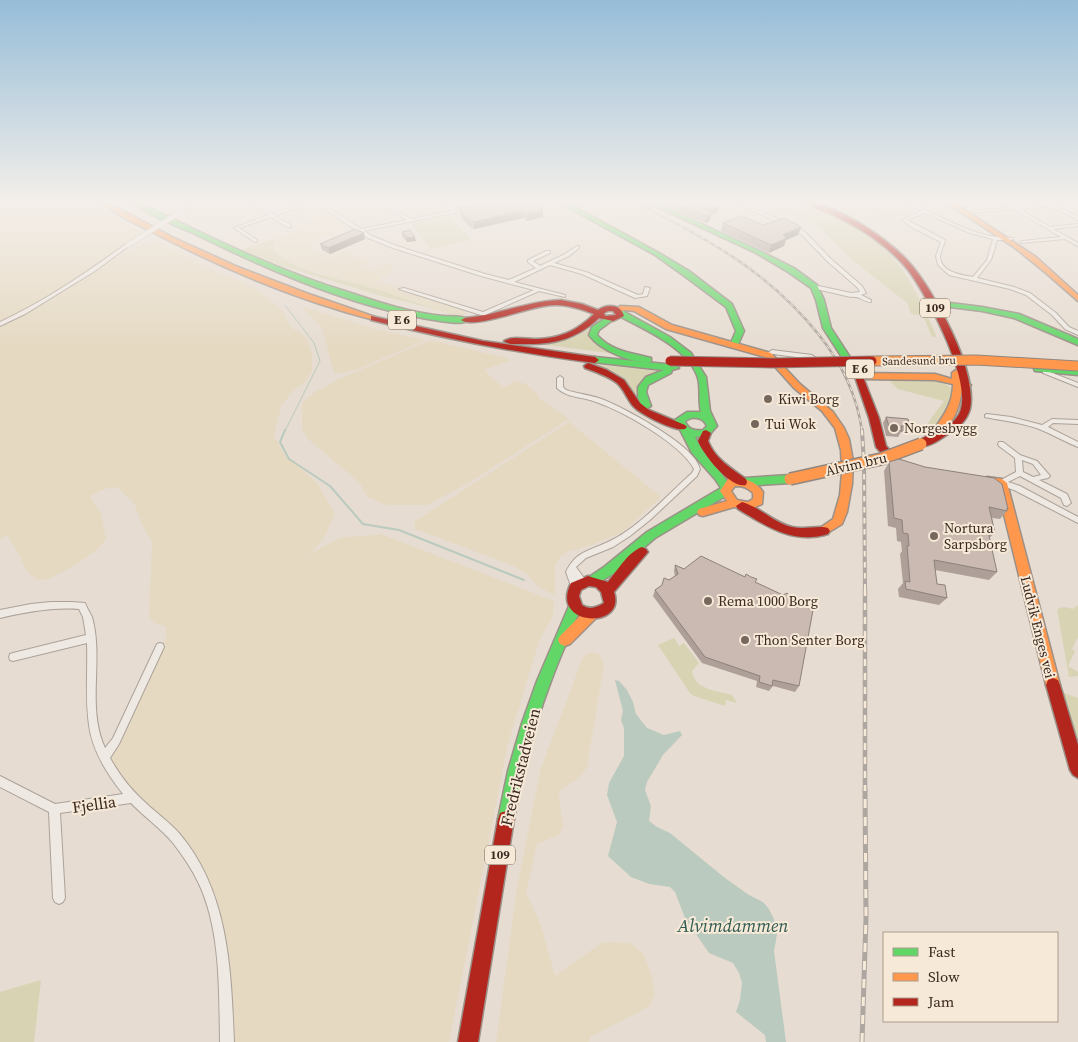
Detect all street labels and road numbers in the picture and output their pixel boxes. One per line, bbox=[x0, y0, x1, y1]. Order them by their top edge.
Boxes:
road number: 109 bbox=[920, 298, 950, 318]
road number: E 6 bbox=[388, 310, 416, 330]
street label: Sandesund bru bbox=[882, 353, 957, 369]
road number: E 6 bbox=[846, 359, 874, 378]
street label: Alvim bru bbox=[823, 447, 889, 481]
street label: Ludvik Enges vei bbox=[1016, 574, 1060, 680]
street label: Fredrikstadveien bbox=[495, 706, 545, 828]
street label: Fjellia bbox=[71, 790, 118, 818]
road number: 109 bbox=[485, 846, 515, 864]

